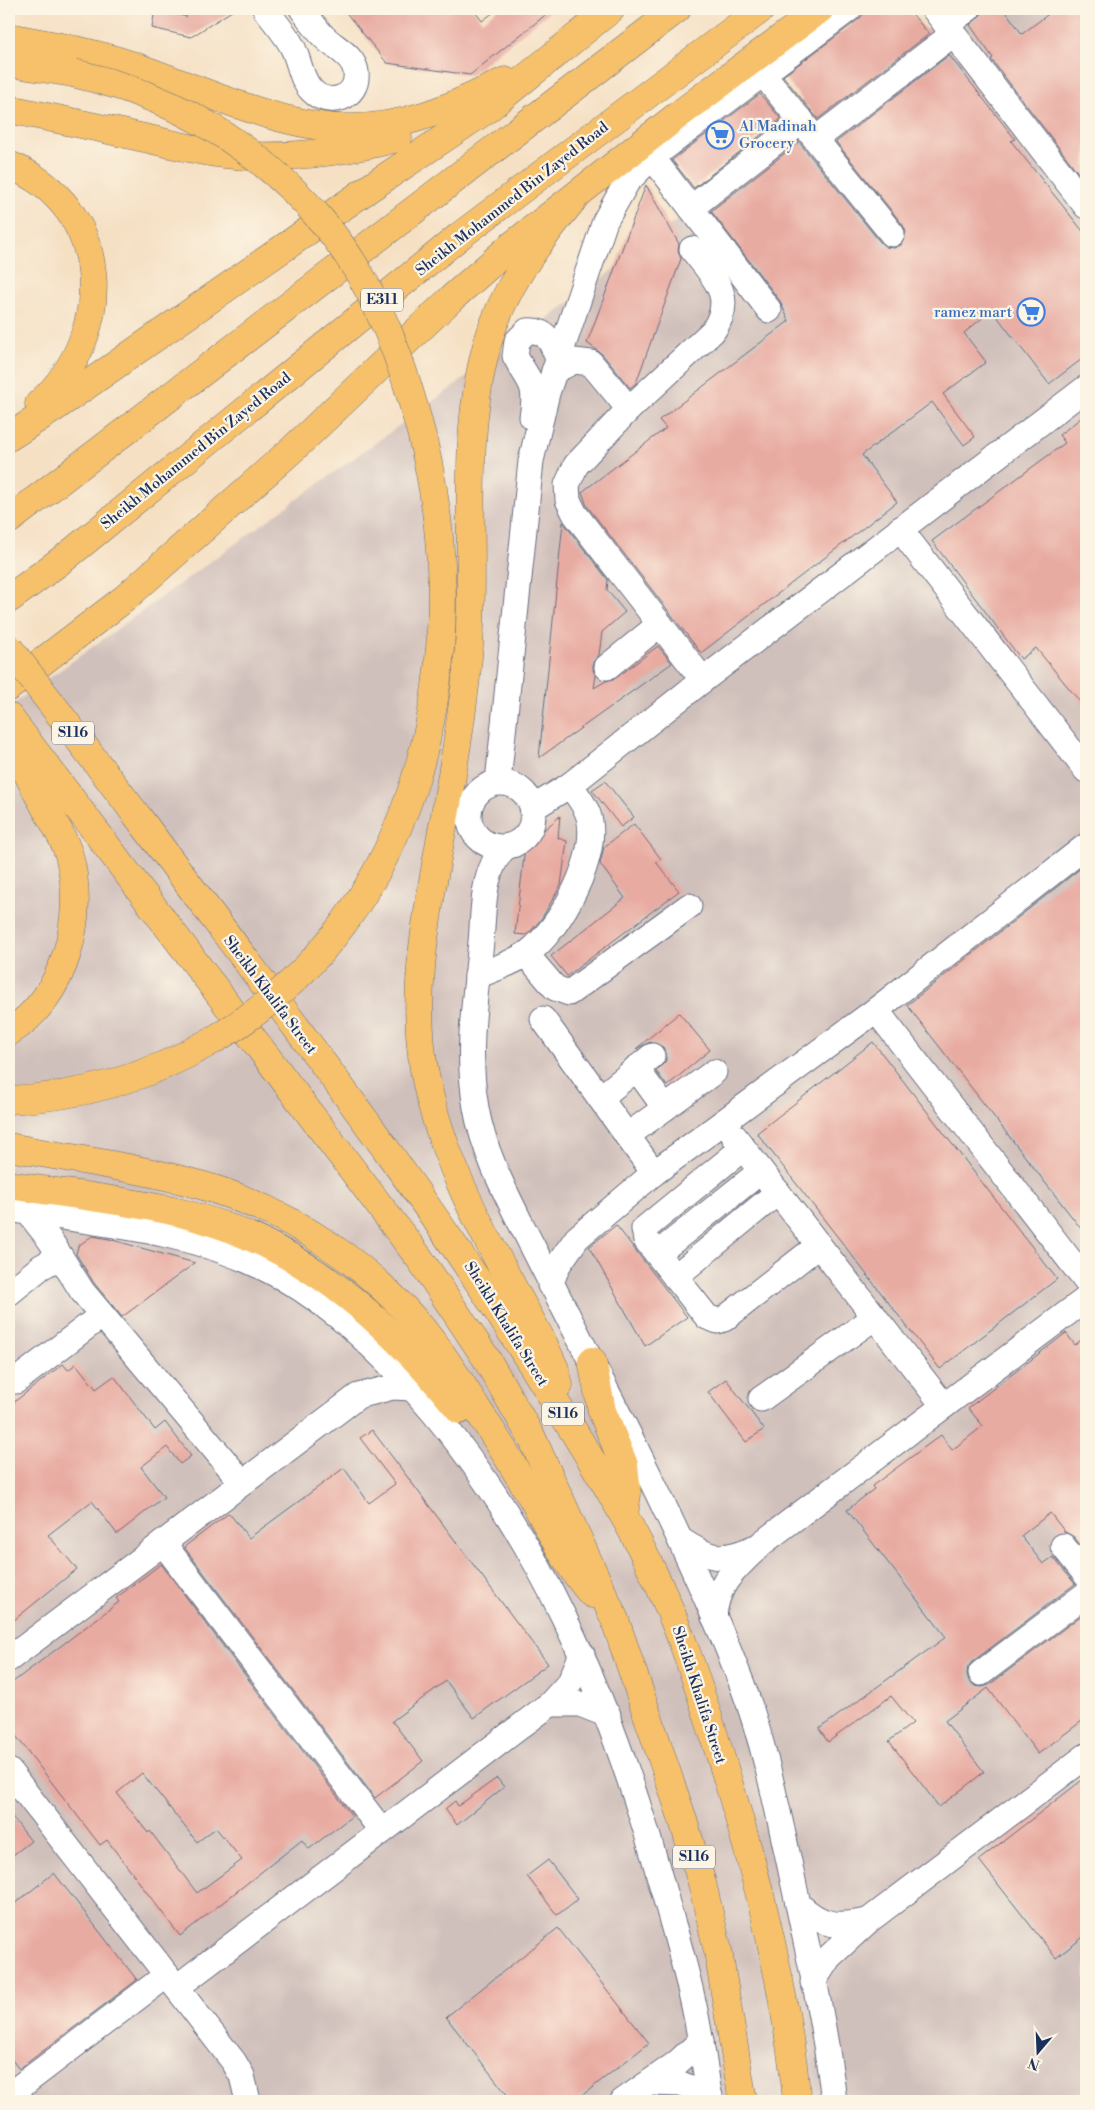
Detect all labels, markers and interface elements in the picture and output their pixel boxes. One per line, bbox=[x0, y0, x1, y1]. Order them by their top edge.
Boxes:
place label: Al Madinah Grocery bbox=[738, 117, 817, 153]
street label: Sheikh Mohammed Bin Zayed Road bbox=[412, 118, 613, 280]
supermarket icon: Al Madinah Grocery bbox=[705, 120, 735, 150]
road number: E311 bbox=[361, 288, 403, 312]
supermarket icon: ramez mart bbox=[1016, 297, 1046, 327]
place label: ramez mart bbox=[934, 303, 1013, 322]
street label: Sheikh Mohammed Bin Zayed Road bbox=[97, 368, 295, 534]
road number: S116 bbox=[52, 721, 94, 744]
street label: Sheikh Khalifa Street bbox=[219, 932, 321, 1059]
street label: Sheikh Khalifa Street bbox=[460, 1258, 552, 1391]
road number: S116 bbox=[542, 1402, 584, 1426]
street label: Sheikh Khalifa Street bbox=[668, 1624, 730, 1767]
road number: S116 bbox=[673, 1845, 715, 1868]
north arrow bbox=[1012, 2028, 1062, 2078]
text: N bbox=[1026, 2053, 1042, 2074]

